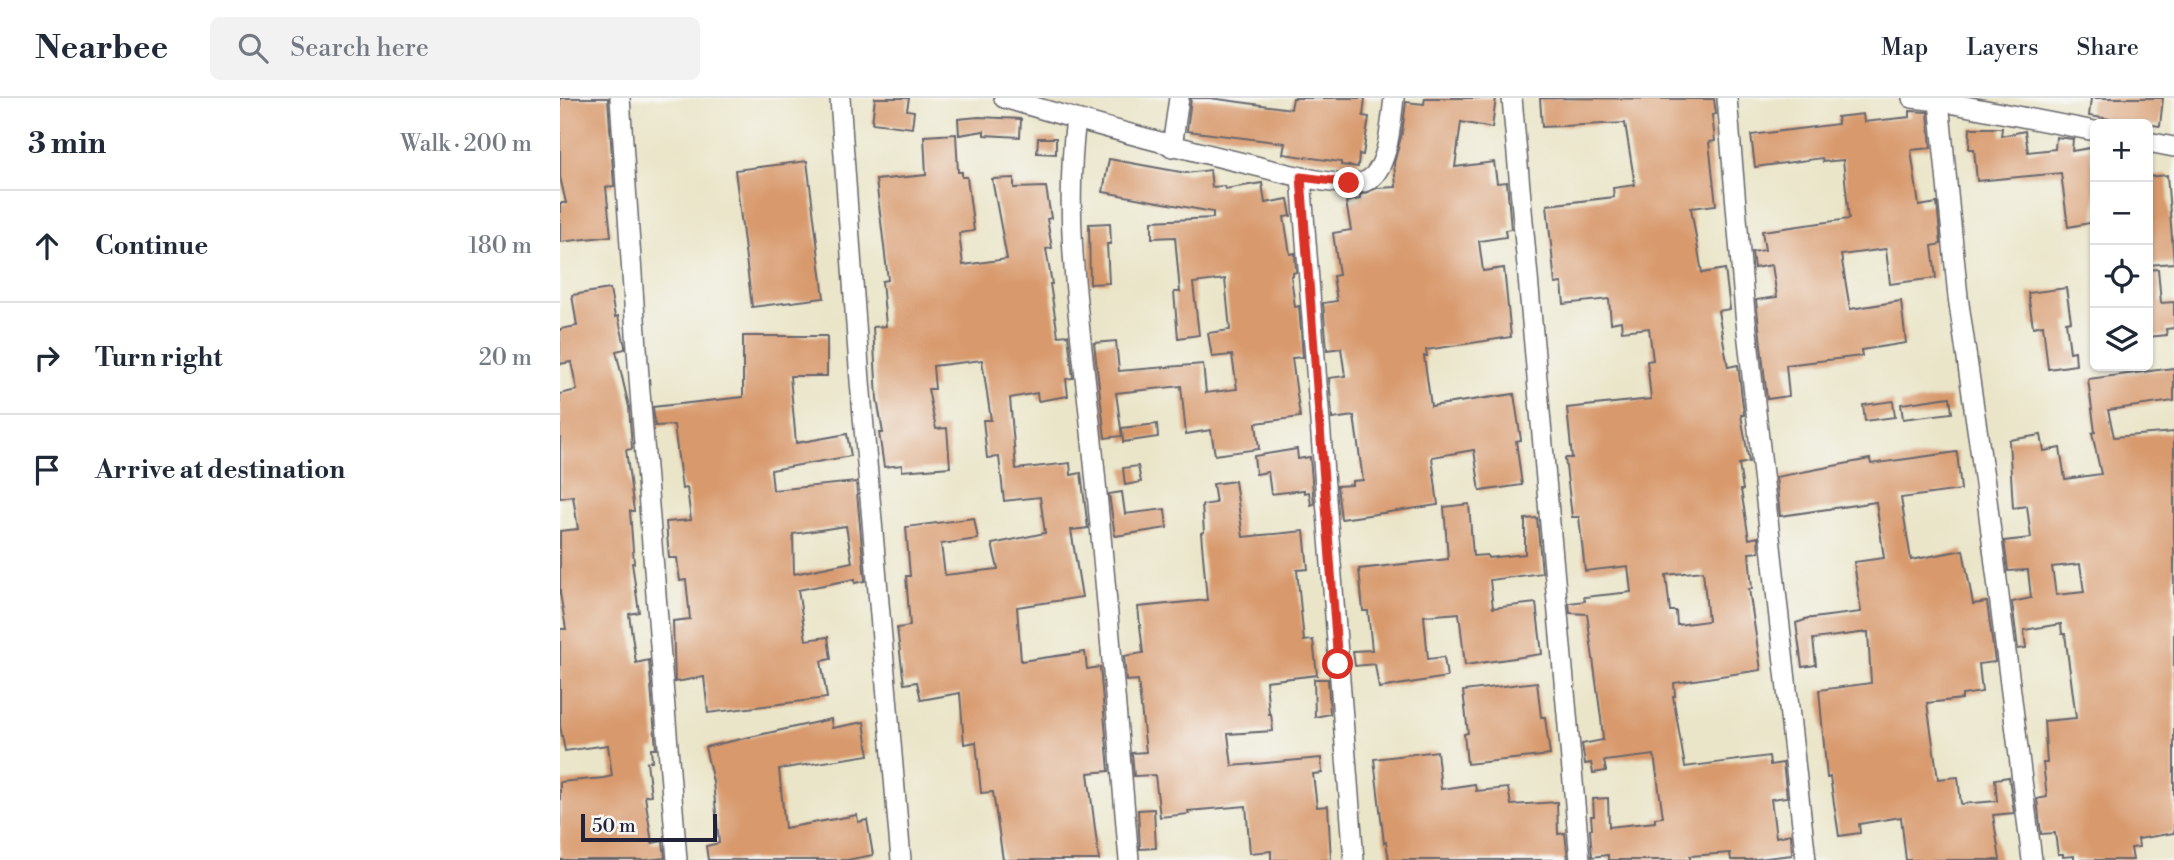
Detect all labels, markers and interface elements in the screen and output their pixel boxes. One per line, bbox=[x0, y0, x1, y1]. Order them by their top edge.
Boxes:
search box bbox=[210, 17, 700, 80]
text: Nearbee bbox=[35, 28, 168, 69]
icon: search bbox=[234, 29, 272, 67]
text: Search here bbox=[290, 32, 429, 64]
text: Map bbox=[1881, 33, 1928, 63]
text: Layers bbox=[1966, 33, 2038, 63]
text: Share bbox=[2076, 33, 2139, 63]
map controls bbox=[2090, 119, 2153, 371]
button: + bbox=[2090, 119, 2153, 182]
text: 3 min bbox=[28, 125, 106, 163]
text: Walk · 200 m bbox=[400, 130, 532, 158]
route end bbox=[1333, 167, 1364, 198]
button: − bbox=[2090, 182, 2153, 245]
icon: ahead bbox=[28, 227, 66, 265]
text: Continue bbox=[95, 230, 208, 262]
text: 180 m bbox=[468, 232, 532, 260]
button: locate bbox=[2090, 245, 2153, 308]
button: layers bbox=[2090, 308, 2153, 371]
icon: right bbox=[28, 339, 66, 377]
text: Turn right bbox=[95, 342, 223, 374]
text: 20 m bbox=[479, 344, 532, 372]
icon: arrive bbox=[28, 451, 66, 489]
text: Arrive at destination bbox=[95, 454, 345, 486]
route start bbox=[1322, 648, 1353, 679]
scale bar bbox=[581, 811, 718, 843]
text: 50 m bbox=[592, 814, 636, 838]

